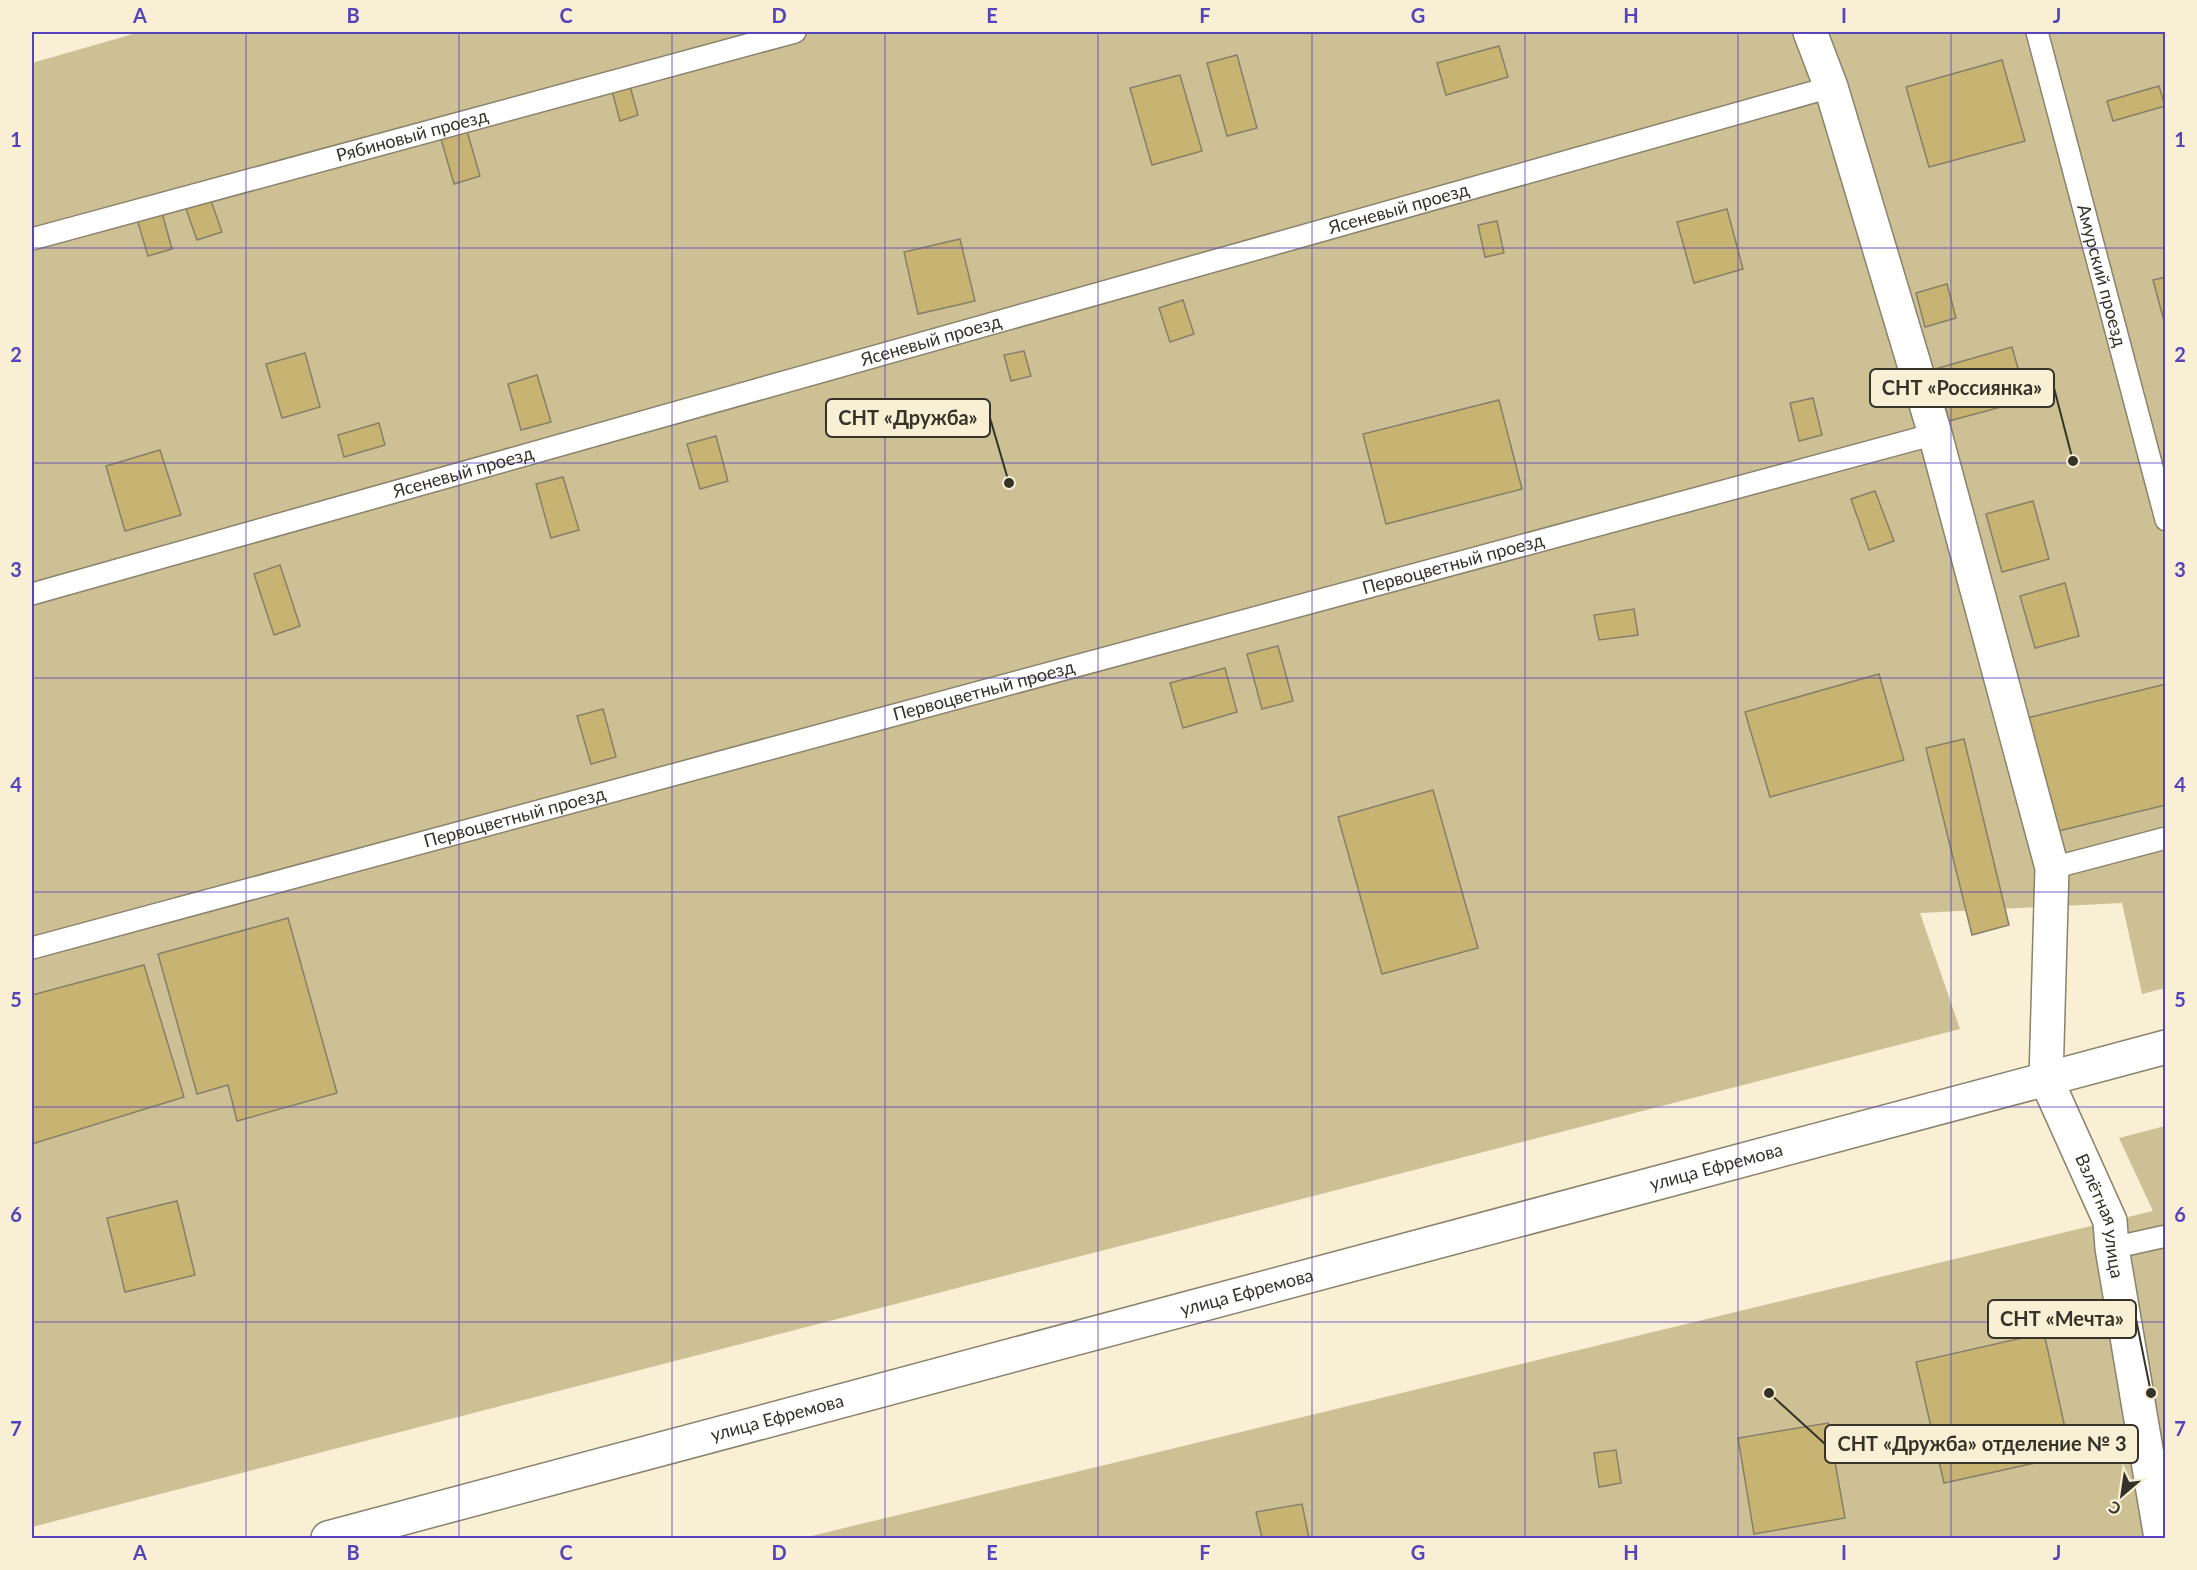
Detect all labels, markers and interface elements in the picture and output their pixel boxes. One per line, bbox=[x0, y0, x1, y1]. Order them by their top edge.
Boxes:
text: A bbox=[132, 3, 147, 27]
text: B bbox=[346, 3, 360, 27]
text: C bbox=[559, 3, 573, 27]
text: D bbox=[771, 3, 787, 27]
text: E bbox=[986, 3, 998, 27]
text: F bbox=[1199, 3, 1211, 27]
text: G bbox=[1411, 3, 1425, 27]
text: H bbox=[1623, 3, 1639, 27]
text: I bbox=[1841, 3, 1847, 27]
text: J bbox=[2053, 3, 2061, 27]
street label: Рябиновый проезд bbox=[334, 104, 490, 166]
text: 1 bbox=[10, 127, 22, 151]
text: 1 bbox=[2174, 127, 2186, 151]
street label: Ясеневый проезд bbox=[1325, 178, 1471, 238]
street label: Амурский проезд bbox=[2073, 202, 2132, 349]
street label: Ясеневый проезд bbox=[857, 309, 1004, 370]
text: 2 bbox=[10, 342, 22, 366]
text: 2 bbox=[2174, 342, 2186, 366]
callout: СНТ «Россиянка» bbox=[1870, 369, 2054, 407]
text: СНТ «Россиянка» bbox=[1882, 375, 2042, 399]
callout: СНТ «Дружба» bbox=[826, 399, 990, 437]
text: СНТ «Дружба» bbox=[838, 405, 978, 429]
street label: Ясеневый проезд bbox=[389, 441, 536, 502]
street label: Первоцветный проезд bbox=[1360, 528, 1546, 598]
text: 3 bbox=[10, 557, 22, 581]
text: 3 bbox=[2174, 557, 2186, 581]
street label: Первоцветный проезд bbox=[890, 655, 1077, 725]
text: 4 bbox=[10, 772, 22, 796]
text: 4 bbox=[2174, 772, 2186, 796]
street label: Первоцветный проезд bbox=[421, 782, 608, 852]
text: 5 bbox=[10, 987, 22, 1011]
text: 5 bbox=[2174, 987, 2186, 1011]
street label: улица Ефремова bbox=[1647, 1138, 1785, 1194]
street label: Взлётная улица bbox=[2071, 1150, 2129, 1280]
text: 6 bbox=[10, 1202, 22, 1226]
text: 6 bbox=[2174, 1202, 2186, 1226]
street label: улица Ефремова bbox=[1178, 1263, 1315, 1320]
callout: СНТ «Мечта» bbox=[1988, 1300, 2136, 1338]
text: СНТ «Мечта» bbox=[2000, 1306, 2124, 1330]
street label: улица Ефремова bbox=[708, 1389, 846, 1445]
text: 7 bbox=[10, 1416, 22, 1440]
text: 7 bbox=[2174, 1416, 2186, 1440]
callout: СНТ «Дружба» отделение № 3 bbox=[1825, 1425, 2138, 1463]
text: СНТ «Дружба» отделение № 3 bbox=[1837, 1431, 2127, 1455]
north arrow bbox=[2092, 1465, 2152, 1525]
text: С bbox=[2105, 1497, 2124, 1519]
text: A bbox=[132, 1540, 147, 1564]
text: B bbox=[346, 1540, 360, 1564]
text: C bbox=[559, 1540, 573, 1564]
text: D bbox=[771, 1540, 787, 1564]
text: E bbox=[986, 1540, 998, 1564]
text: F bbox=[1199, 1540, 1211, 1564]
text: G bbox=[1411, 1540, 1425, 1564]
text: H bbox=[1623, 1540, 1639, 1564]
text: I bbox=[1841, 1540, 1847, 1564]
text: J bbox=[2053, 1540, 2061, 1564]

